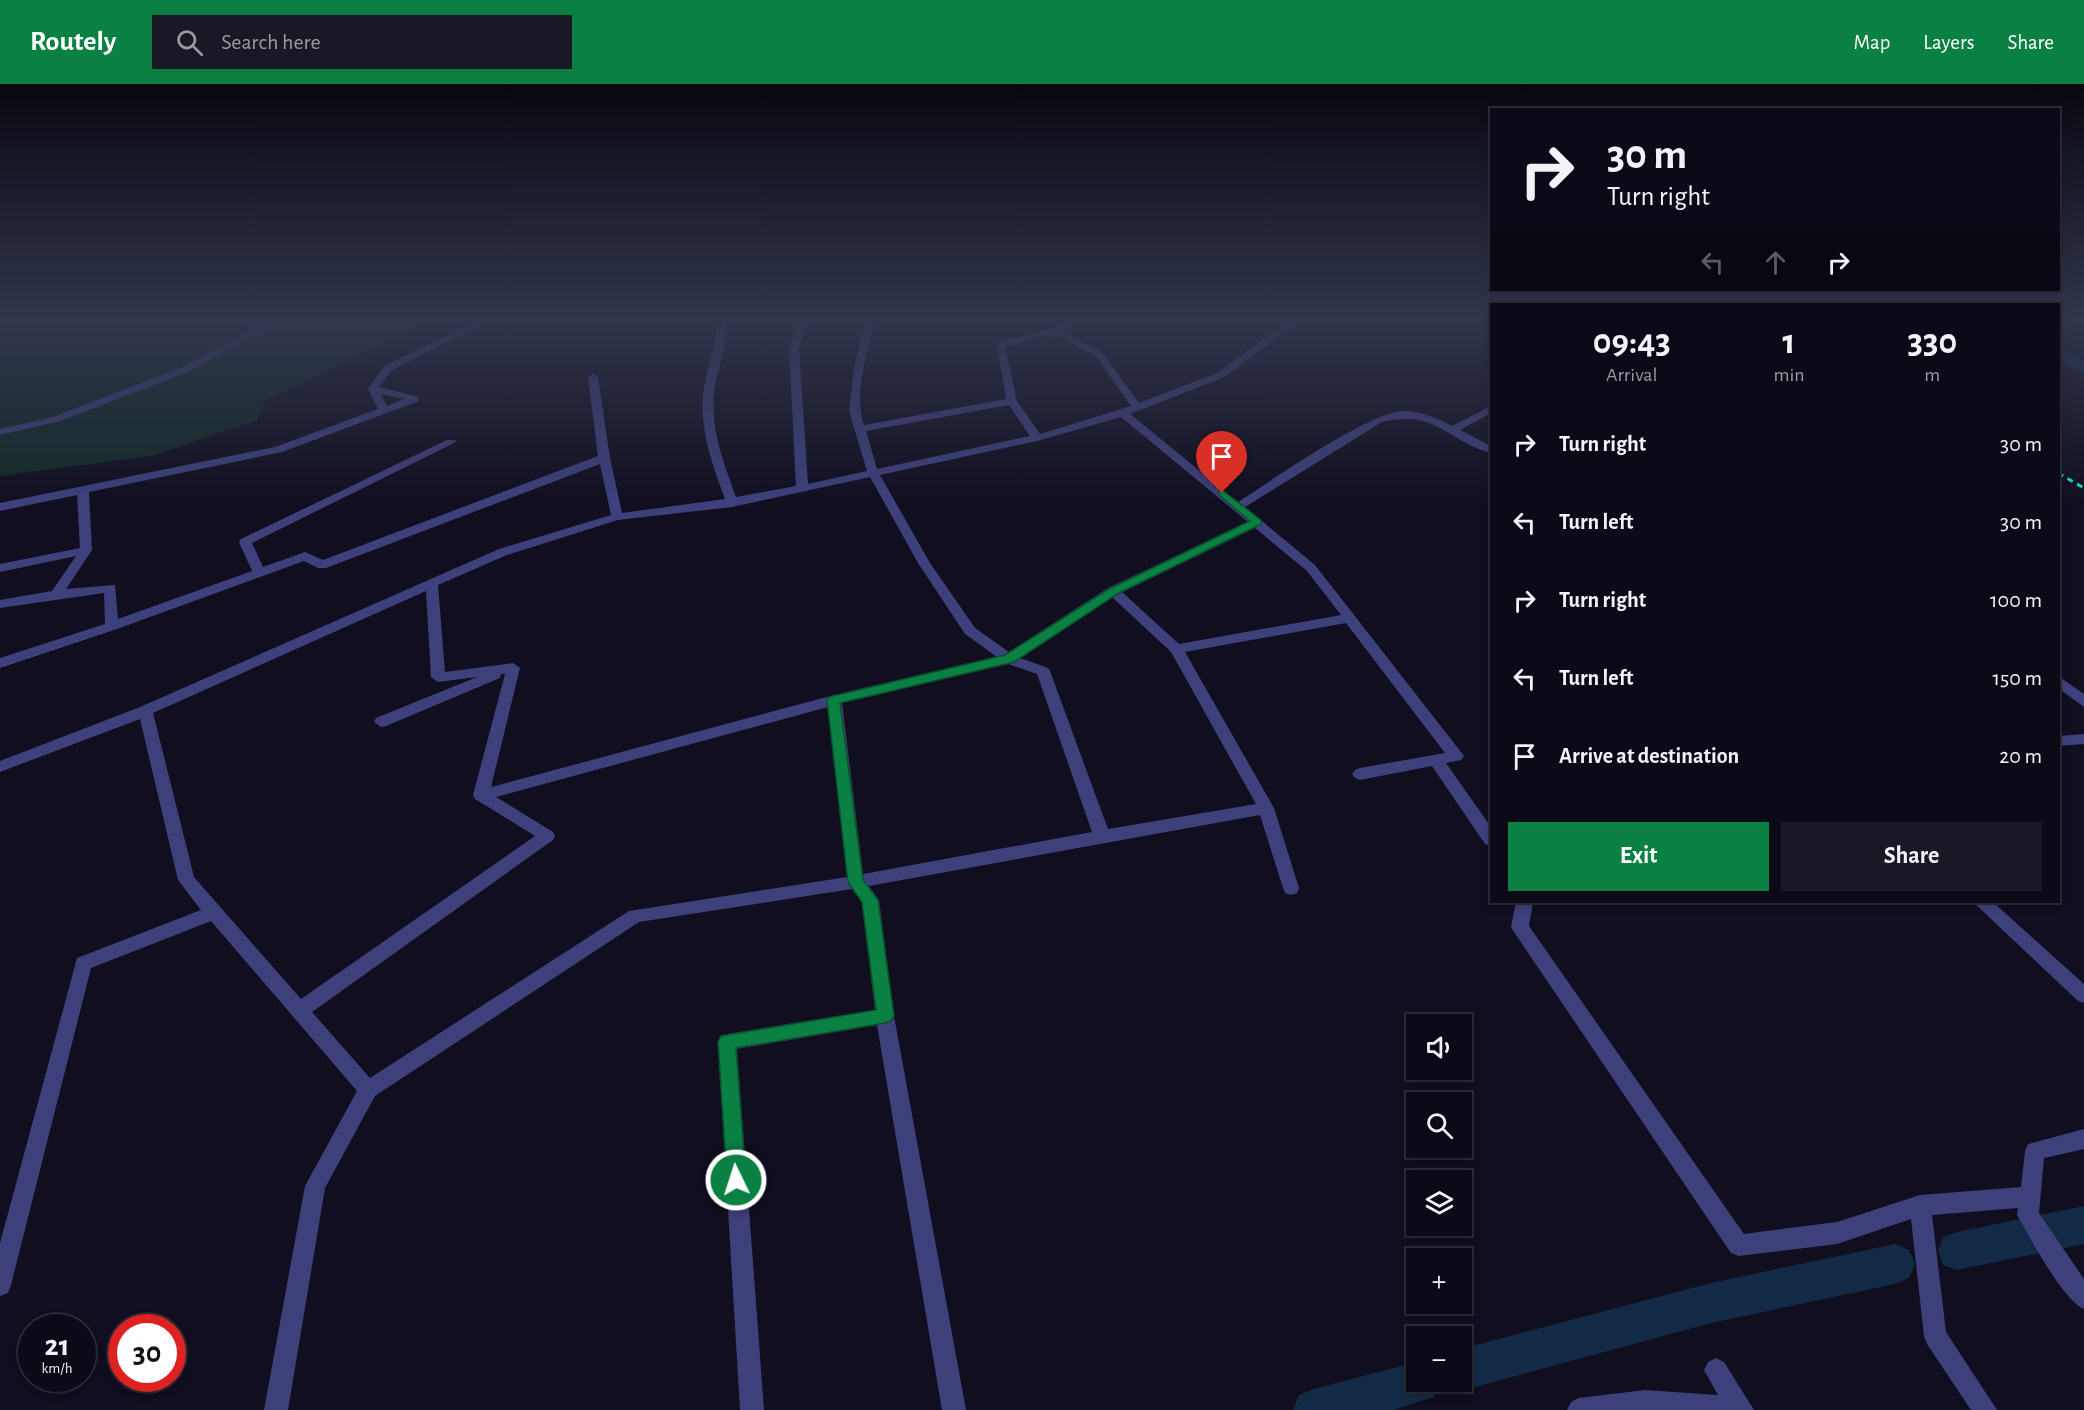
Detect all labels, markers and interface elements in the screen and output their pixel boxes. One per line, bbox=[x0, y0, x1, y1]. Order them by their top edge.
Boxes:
search box bbox=[152, 15, 572, 69]
icon: search bbox=[173, 26, 206, 59]
text: Routely bbox=[30, 28, 116, 56]
text: Search here bbox=[221, 31, 321, 53]
text: Map bbox=[1854, 32, 1890, 53]
text: Layers bbox=[1923, 32, 1974, 53]
text: Share bbox=[2007, 32, 2054, 53]
icon: right bbox=[1508, 132, 1586, 210]
text: 30 m bbox=[1607, 134, 1687, 176]
text: Turn right bbox=[1607, 183, 1710, 210]
icon: left bbox=[1696, 246, 1729, 279]
icon: ahead bbox=[1759, 246, 1792, 279]
icon: right bbox=[1822, 246, 1855, 279]
text: 09:43 bbox=[1593, 324, 1671, 360]
text: 1 bbox=[1783, 324, 1796, 360]
text: 330 bbox=[1907, 324, 1957, 360]
text: Arrival bbox=[1606, 365, 1657, 385]
text: min bbox=[1774, 365, 1805, 385]
text: m bbox=[1924, 365, 1940, 385]
icon: right bbox=[1508, 428, 1541, 461]
pin bbox=[1196, 431, 1247, 493]
text: Turn right bbox=[1559, 433, 1646, 455]
text: 30 m bbox=[2000, 433, 2042, 455]
icon: arrive bbox=[1205, 440, 1238, 473]
icon: left bbox=[1508, 506, 1541, 539]
text: Turn left bbox=[1559, 511, 1633, 533]
text: 30 m bbox=[2000, 511, 2042, 533]
icon: right bbox=[1508, 584, 1541, 617]
text: Turn right bbox=[1559, 589, 1646, 611]
text: 100 m bbox=[1990, 589, 2042, 611]
icon: left bbox=[1508, 662, 1541, 695]
text: Turn left bbox=[1559, 667, 1633, 689]
text: 150 m bbox=[1992, 667, 2042, 689]
icon: arrive bbox=[1508, 740, 1541, 773]
text: Arrive at destination bbox=[1559, 745, 1739, 767]
text: 20 m bbox=[1999, 745, 2042, 767]
button: Exit bbox=[1508, 822, 1769, 891]
button: Share bbox=[1781, 822, 2042, 891]
map controls bbox=[1406, 1014, 1472, 1392]
button: sound bbox=[1406, 1014, 1472, 1080]
button: search bbox=[1406, 1092, 1472, 1158]
position arrow bbox=[704, 1148, 768, 1212]
button: layers bbox=[1406, 1170, 1472, 1236]
button: + bbox=[1406, 1248, 1472, 1314]
speed limit sign: 30 bbox=[108, 1314, 186, 1392]
button: − bbox=[1406, 1326, 1472, 1392]
text: 21 bbox=[45, 1331, 69, 1361]
text: km/h bbox=[42, 1361, 72, 1376]

